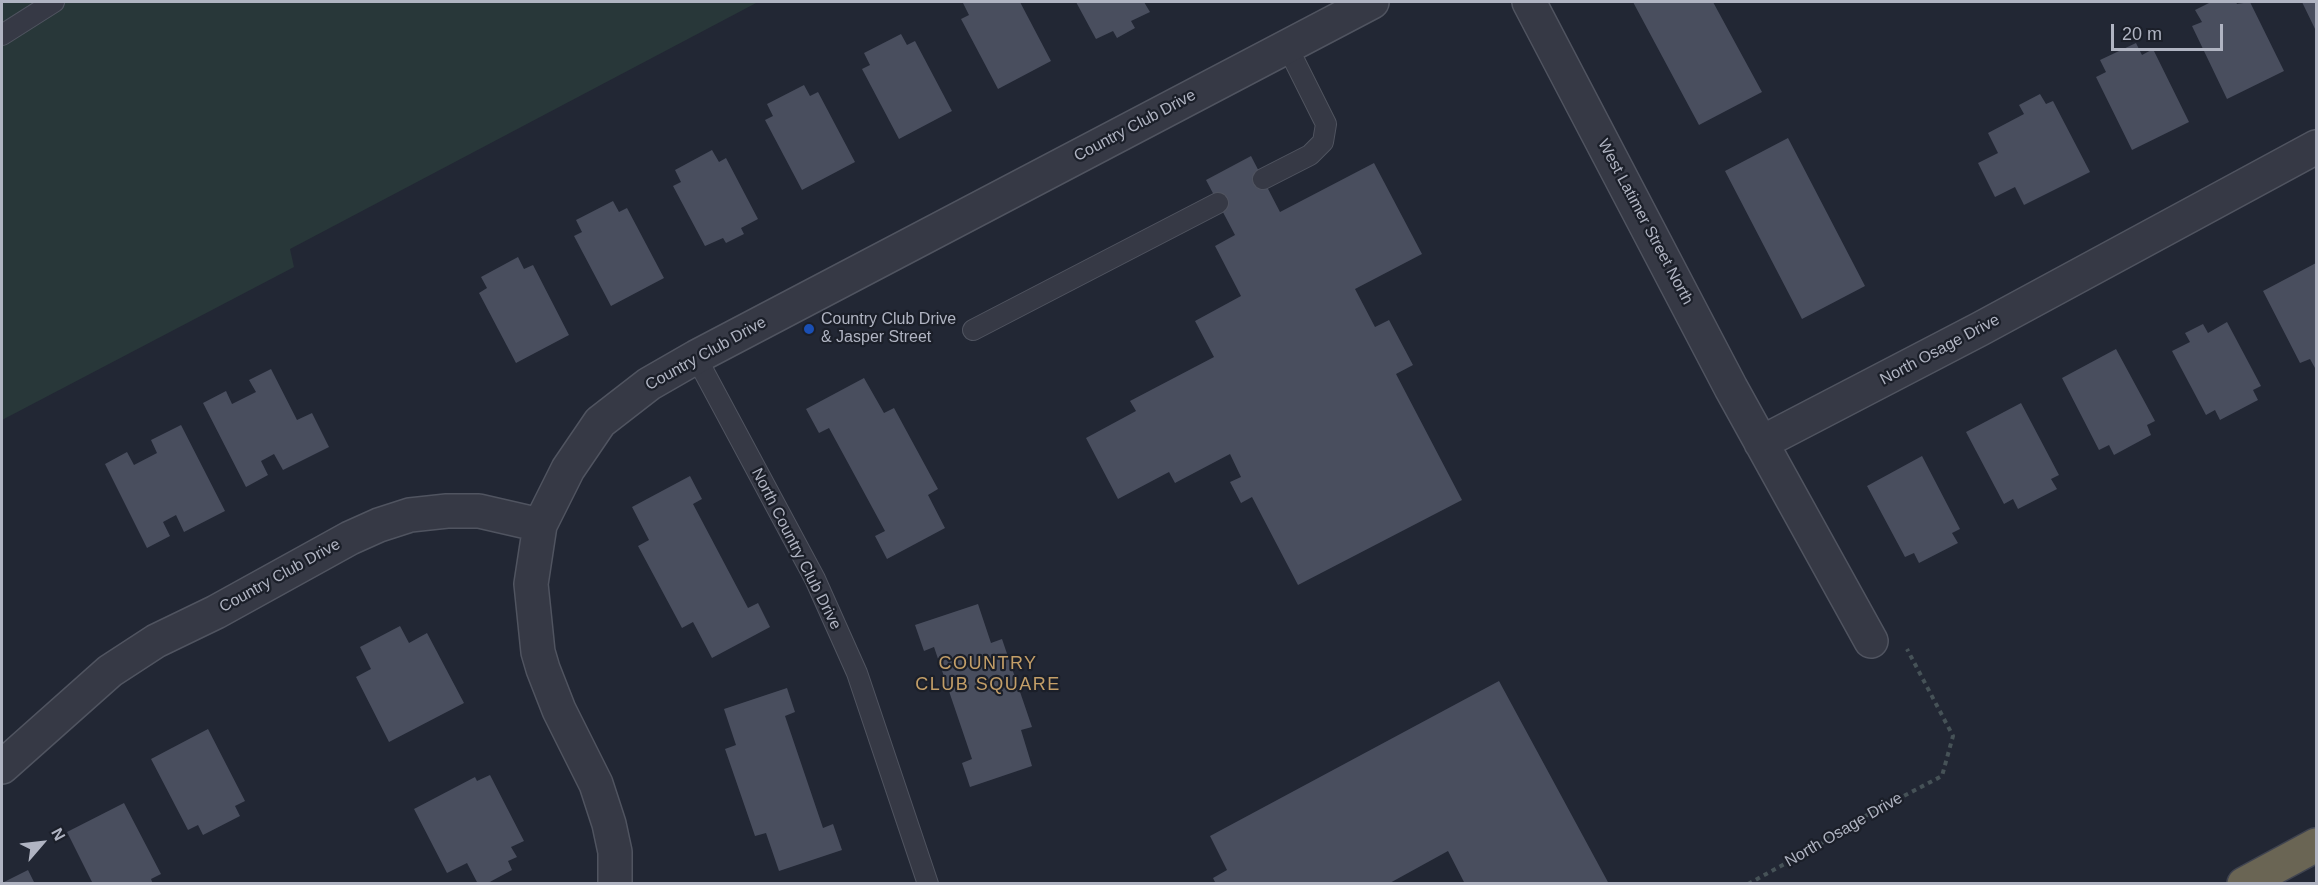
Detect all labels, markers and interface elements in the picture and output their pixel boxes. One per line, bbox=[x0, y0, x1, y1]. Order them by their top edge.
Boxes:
scale bar bbox=[2114, 12, 2226, 50]
text: 20 m bbox=[2122, 24, 2162, 44]
street label: Country Club Drive bbox=[1071, 86, 1199, 166]
street label: West Latimer Street North bbox=[1593, 136, 1697, 308]
place label: Country Club Drive & Jasper Street bbox=[821, 310, 956, 348]
street label: North Osage Drive bbox=[1877, 310, 2003, 390]
street label: Country Club Drive bbox=[642, 313, 770, 395]
marker: Country Club Drive & Jasper Street bbox=[802, 322, 816, 336]
street label: North Country Club Drive bbox=[747, 465, 845, 633]
street label: Country Club Drive bbox=[216, 535, 344, 617]
district label: COUNTRY CLUB SQUARE bbox=[915, 653, 1061, 696]
street label: North Osage Drive bbox=[1782, 789, 1906, 871]
north arrow bbox=[12, 813, 72, 873]
text: N bbox=[48, 825, 69, 843]

